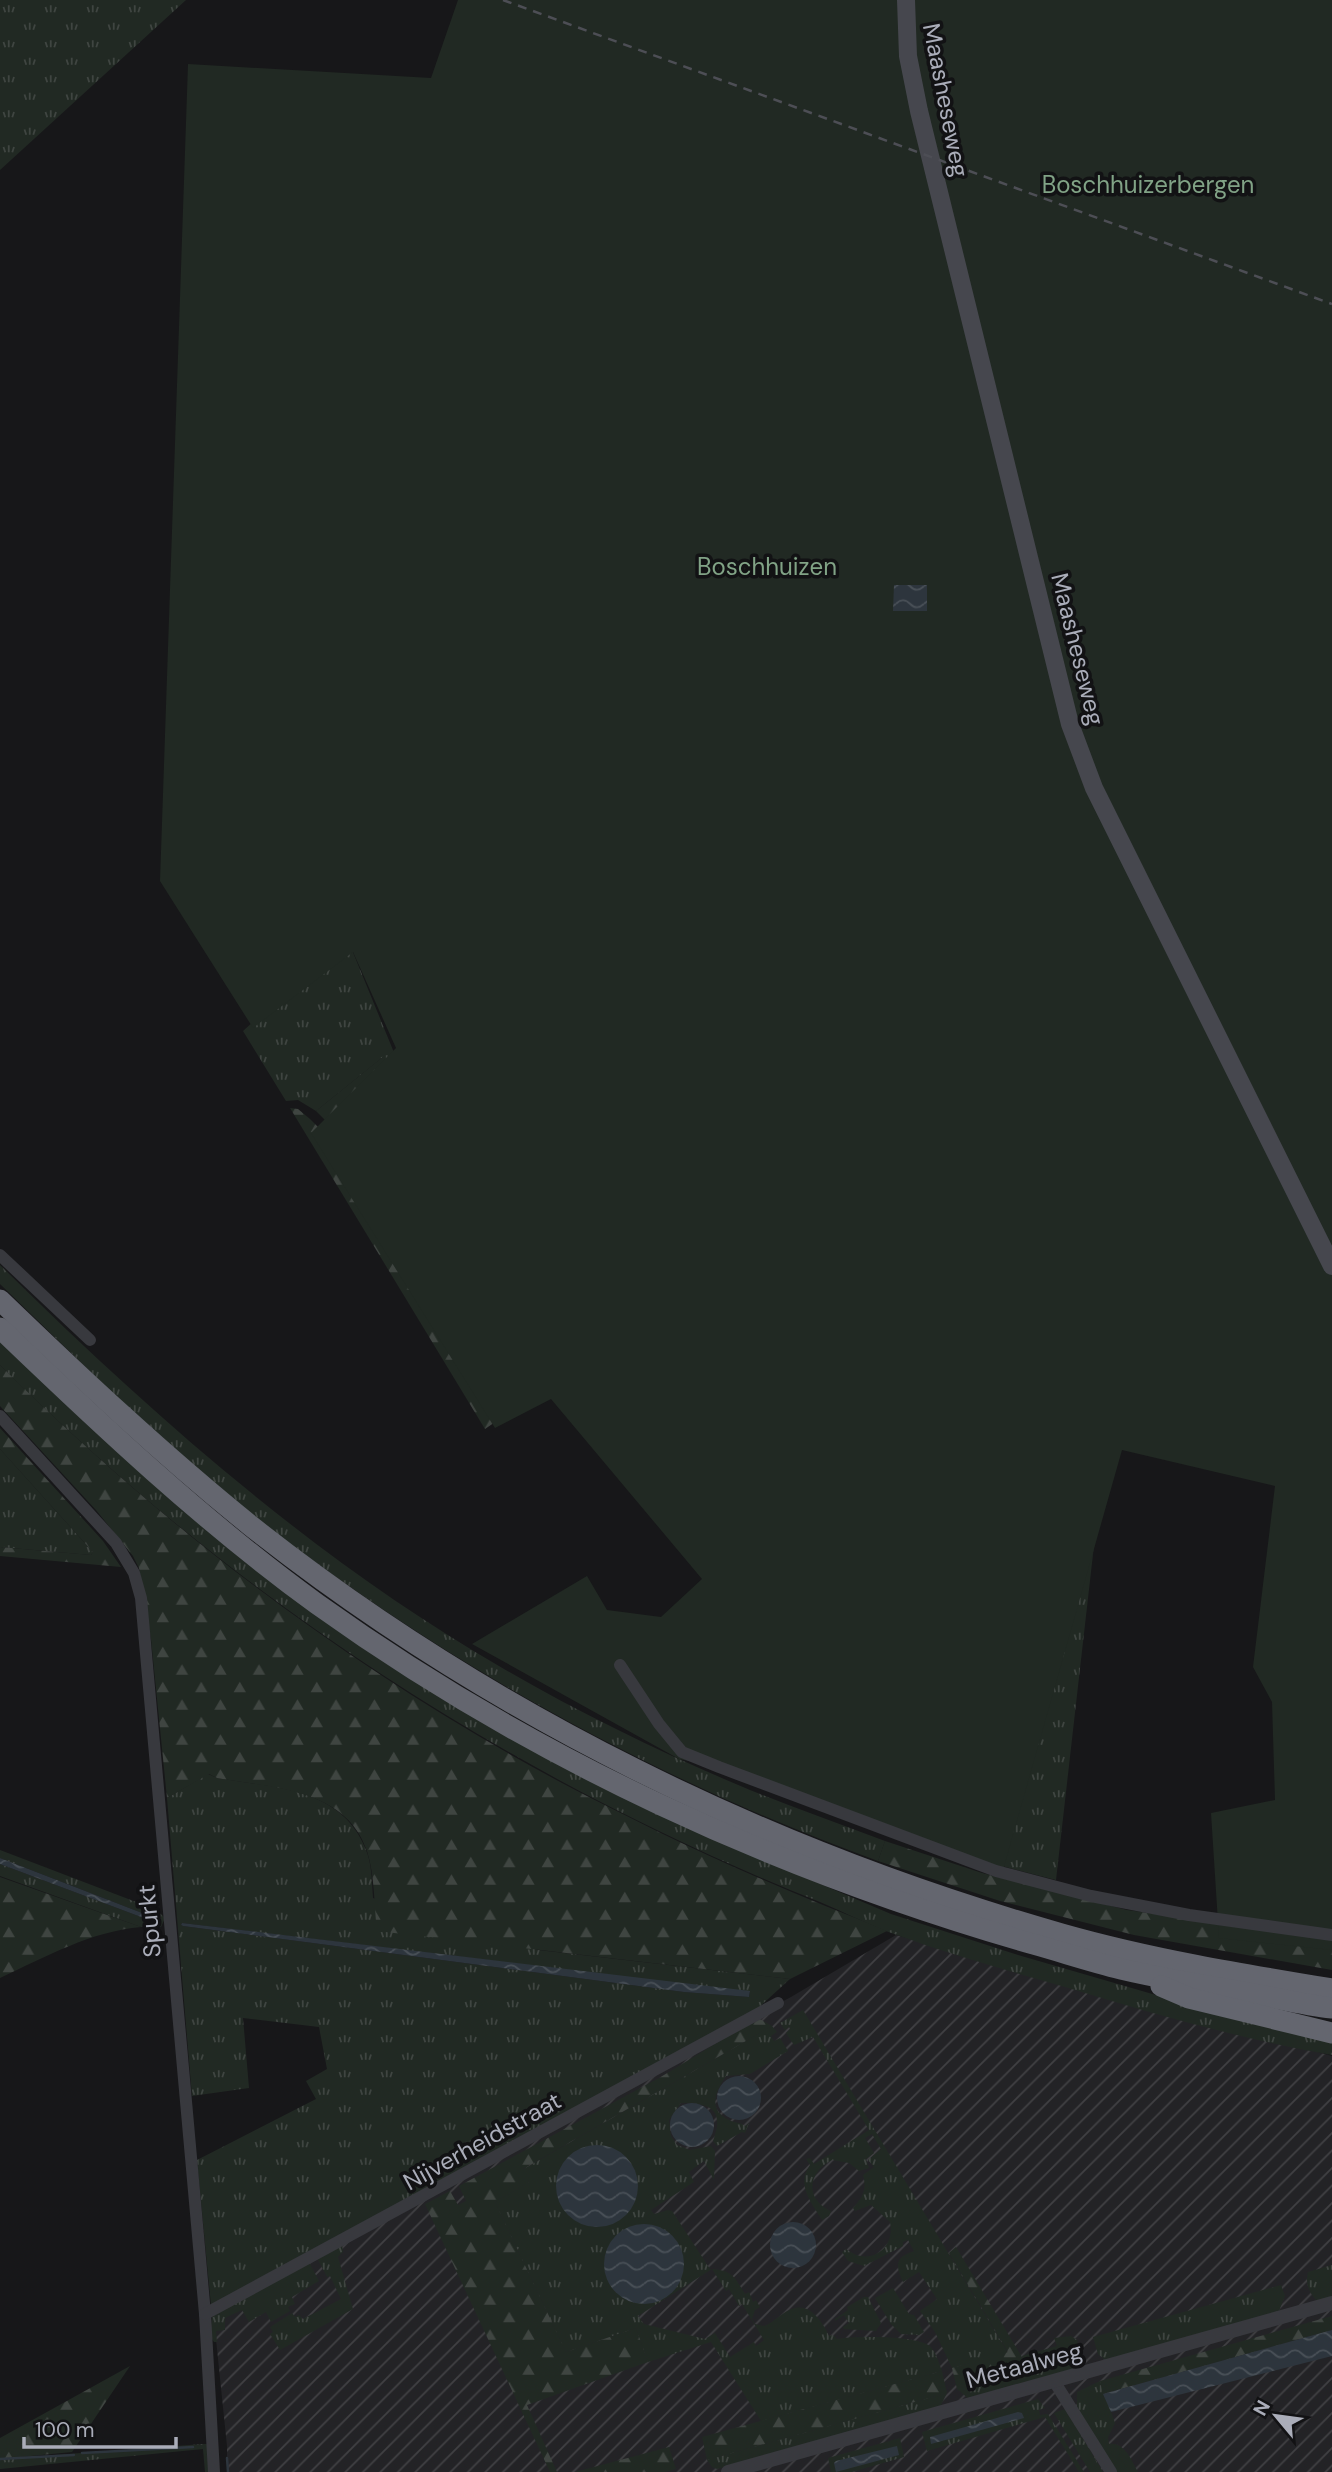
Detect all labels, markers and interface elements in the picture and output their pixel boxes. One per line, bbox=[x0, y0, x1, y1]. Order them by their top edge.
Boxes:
street label: Maasheseweg bbox=[916, 21, 976, 179]
park label: Boschhuizerbergen bbox=[1042, 169, 1254, 200]
park label: Boschhuizen bbox=[697, 551, 837, 582]
street label: Maasheseweg bbox=[1044, 570, 1112, 728]
street label: Spurkt bbox=[130, 1883, 168, 1959]
street label: Nijverheidstraat bbox=[398, 2085, 566, 2197]
street label: Metaalweg bbox=[962, 2335, 1086, 2395]
north arrow bbox=[1241, 2381, 1311, 2451]
text: N bbox=[1247, 2396, 1276, 2420]
scale bar bbox=[24, 2406, 177, 2450]
text: 100 m bbox=[35, 2416, 95, 2444]

